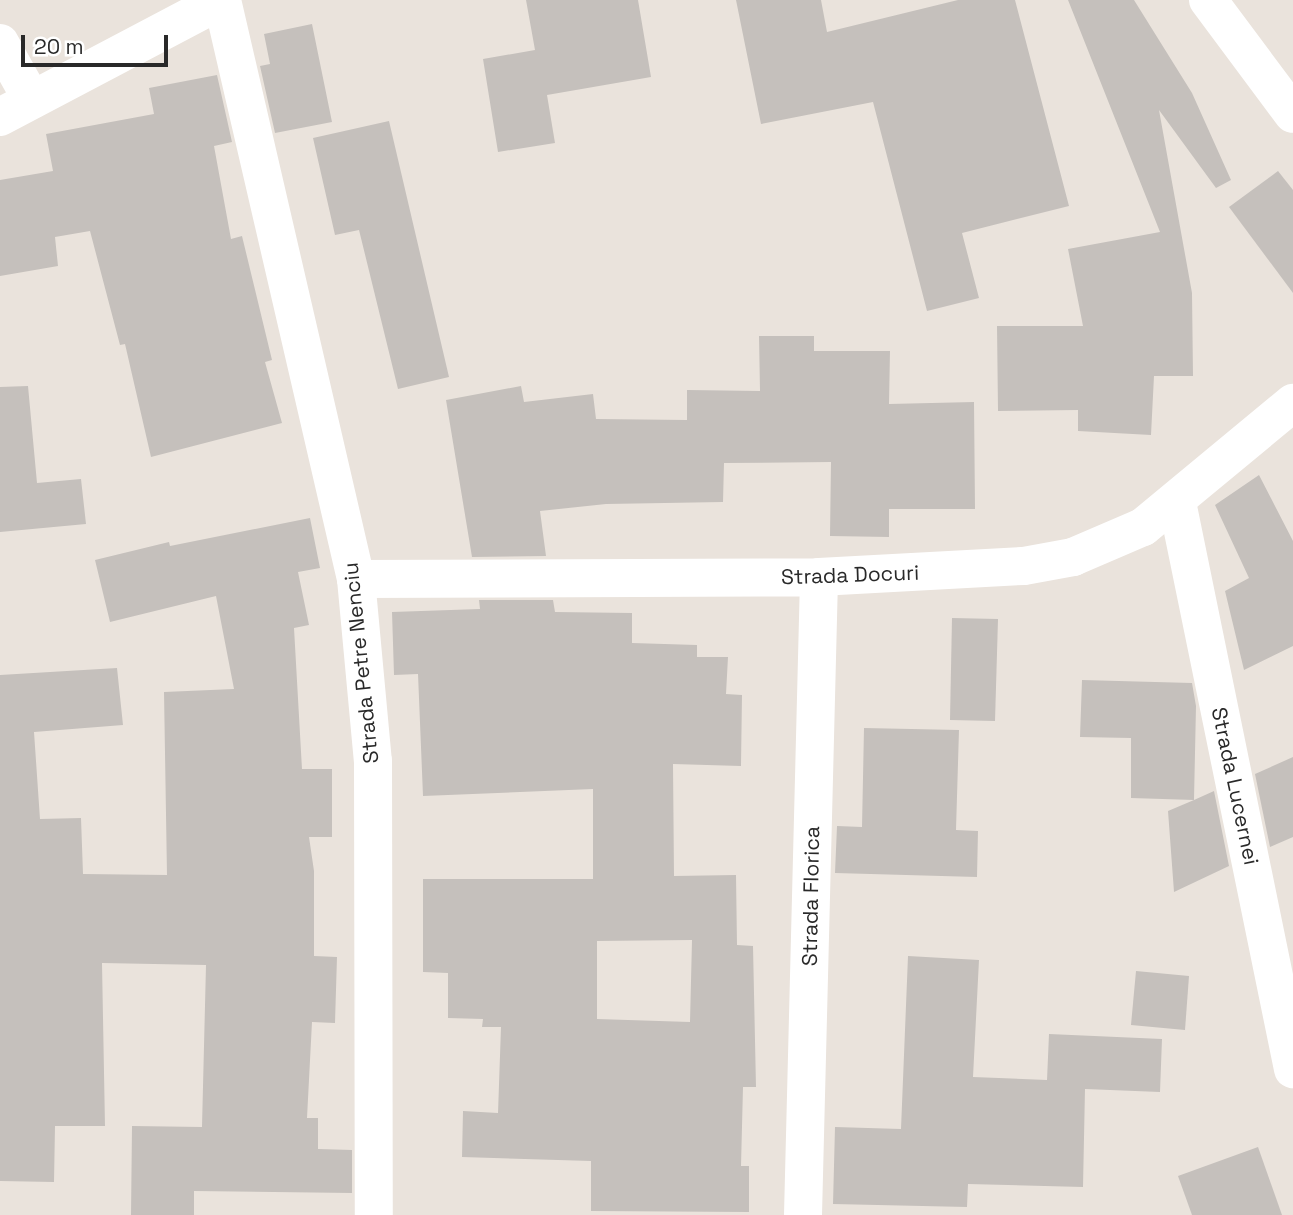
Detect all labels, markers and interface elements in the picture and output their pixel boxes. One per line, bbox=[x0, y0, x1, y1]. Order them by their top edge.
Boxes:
scale bar bbox=[24, 21, 172, 65]
text: 20 m bbox=[34, 33, 84, 60]
street label: Strada Docuri bbox=[780, 560, 920, 590]
street label: Strada Petre Nenciu bbox=[338, 561, 384, 765]
street label: Strada Lucernei bbox=[1206, 705, 1264, 867]
street label: Strada Florica bbox=[797, 826, 825, 966]

